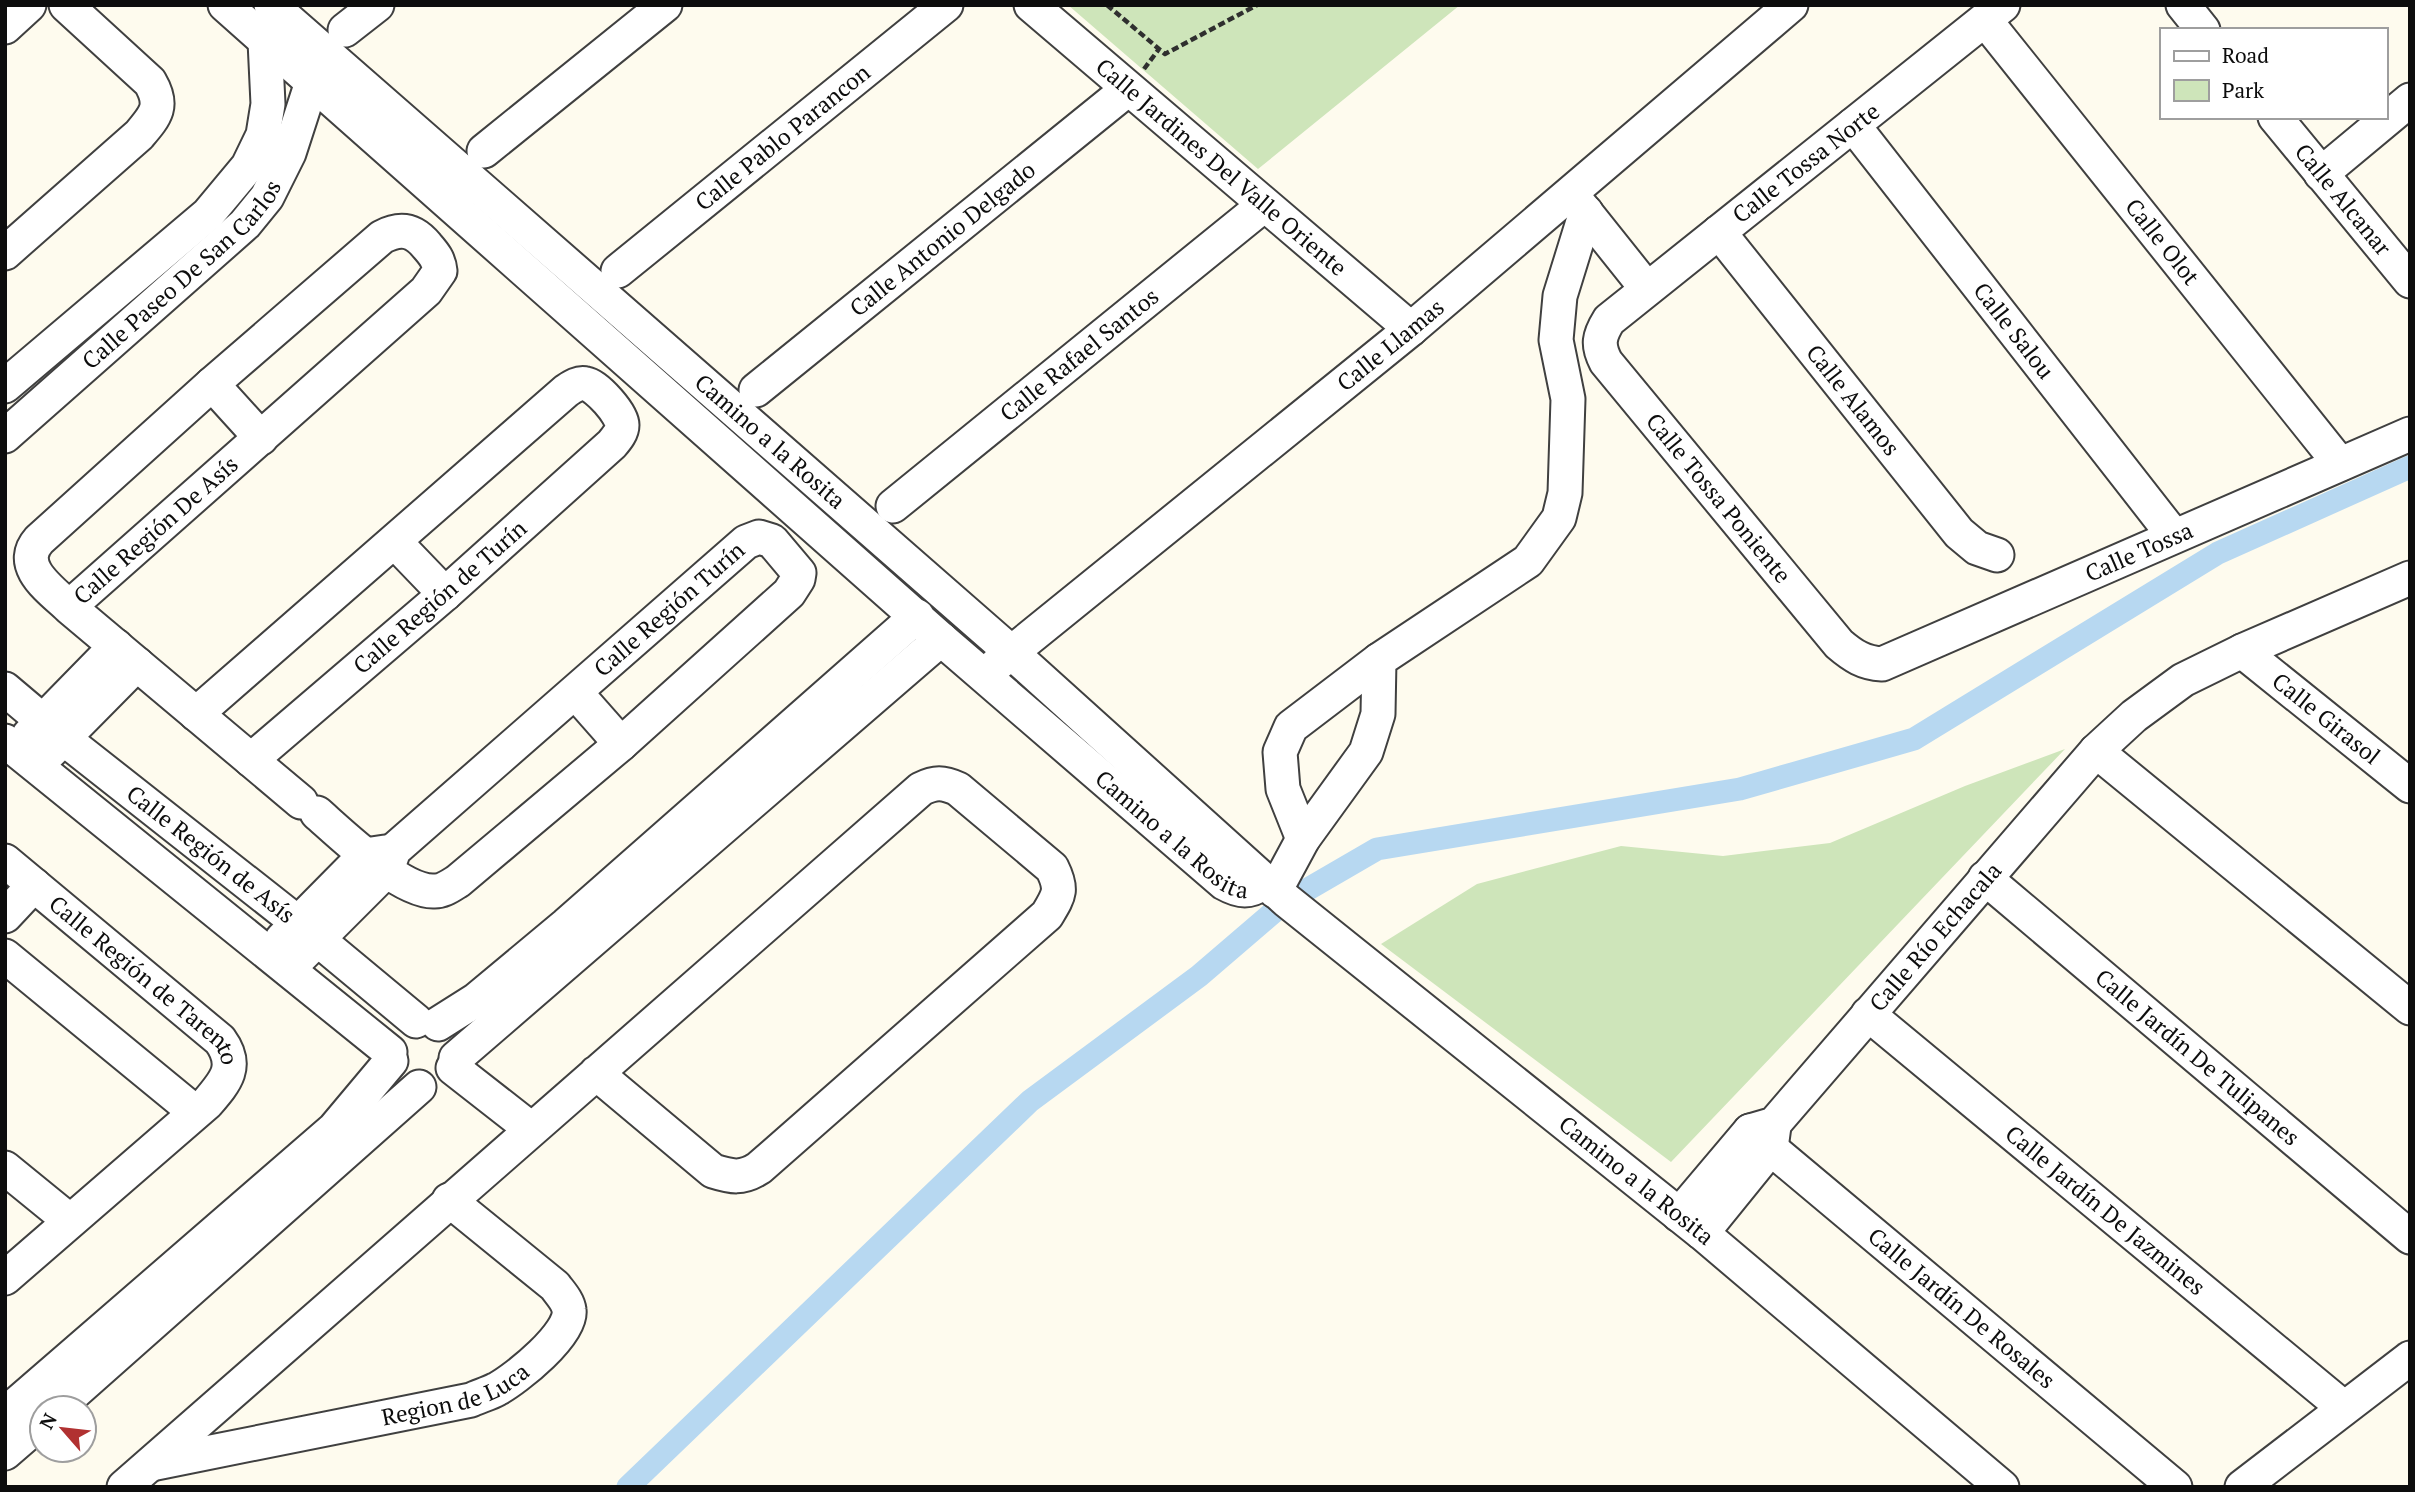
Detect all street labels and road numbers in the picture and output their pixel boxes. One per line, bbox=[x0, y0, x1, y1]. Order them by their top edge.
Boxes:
street label: Calle Jardines Del Valle Oriente bbox=[1089, 51, 1354, 283]
street label: Calle Pablo Parancon bbox=[688, 57, 877, 217]
street label: Calle Tossa Norte bbox=[1726, 95, 1886, 230]
street label: Calle Alcanar bbox=[2288, 137, 2399, 262]
street label: Calle Antonio Delgado bbox=[843, 154, 1042, 323]
street label: Calle Paseo De San Carlos bbox=[75, 175, 288, 376]
street label: Calle Olot bbox=[2119, 192, 2207, 292]
street label: Calle Salou bbox=[1967, 276, 2061, 385]
street label: Calle Rafael Santos bbox=[993, 281, 1165, 428]
street label: Calle Llamas bbox=[1330, 291, 1450, 398]
street label: Calle Alamos bbox=[1800, 338, 1907, 462]
street label: Camino a la Rosita bbox=[688, 367, 853, 516]
street label: Calle Tossa Poniente bbox=[1639, 406, 1798, 589]
street label: Calle Región De Asís bbox=[67, 449, 244, 611]
street label: Calle Región de Turín bbox=[346, 512, 533, 681]
street label: Calle Tossa bbox=[2080, 514, 2198, 589]
street label: Calle Región Turín bbox=[587, 534, 751, 683]
street label: Calle Girasol bbox=[2266, 665, 2387, 771]
street label: Camino a la Rosita bbox=[1089, 763, 1250, 905]
street label: Calle Región de Asís bbox=[120, 778, 302, 930]
street label: Calle Río Echacala bbox=[1862, 855, 2008, 1018]
street label: Calle Región de Tarento bbox=[43, 888, 246, 1067]
street label: Calle Jardín De Tulipanes bbox=[2089, 962, 2307, 1152]
street label: Camino a la Rosita bbox=[1553, 1108, 1721, 1252]
street label: Calle Jardín De Jazmines bbox=[1999, 1118, 2212, 1302]
street label: Calle Jardín De Rosales bbox=[1862, 1220, 2062, 1395]
street label: Region de Luca bbox=[379, 1356, 536, 1433]

